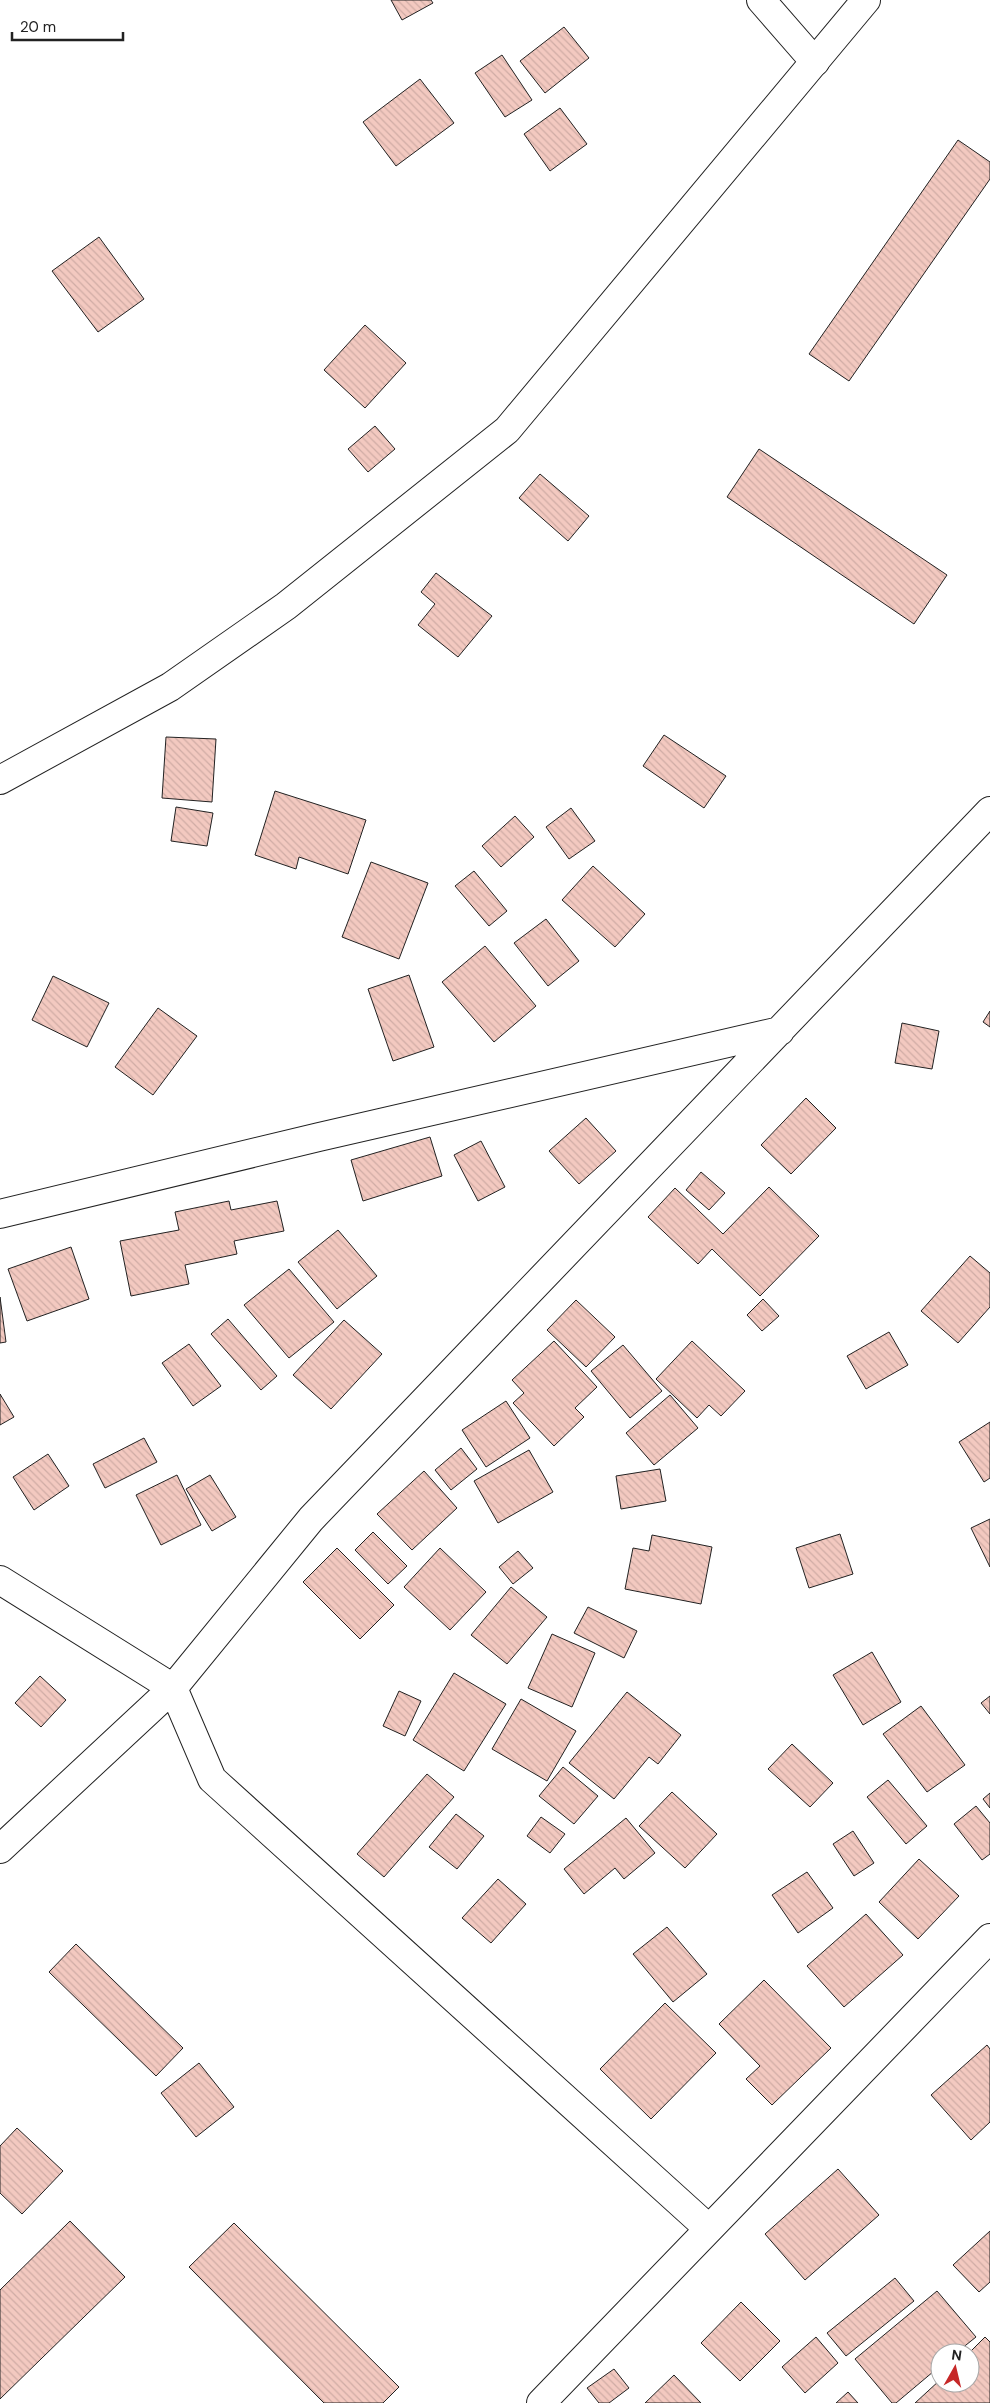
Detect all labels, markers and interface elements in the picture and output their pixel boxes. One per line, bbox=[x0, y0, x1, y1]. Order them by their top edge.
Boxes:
scale bar bbox=[12, 10, 124, 42]
text: 20 m bbox=[20, 17, 56, 37]
north arrow bbox=[930, 2343, 980, 2393]
text: N bbox=[950, 2346, 963, 2365]

